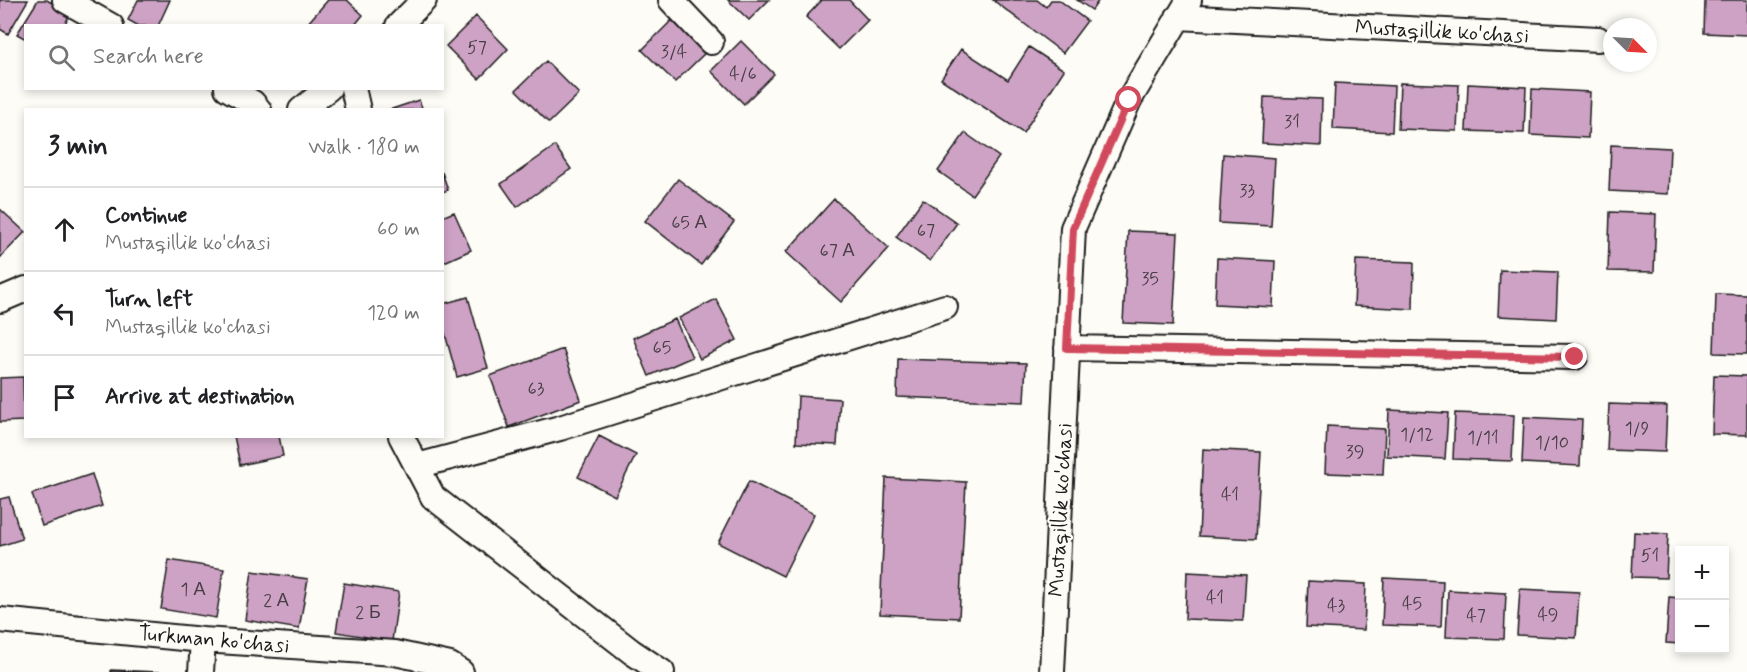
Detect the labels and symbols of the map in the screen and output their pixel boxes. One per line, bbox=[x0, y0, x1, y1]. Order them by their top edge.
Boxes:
street label: Mustaqillik ko'chasi bbox=[1354, 13, 1530, 51]
north arrow bbox=[1603, 18, 1657, 72]
house number: 57 bbox=[467, 36, 487, 60]
house number: 3/4 bbox=[661, 40, 687, 64]
house number: 4/6 bbox=[729, 62, 757, 86]
route start bbox=[1115, 86, 1141, 112]
house number: 31 bbox=[1284, 110, 1300, 134]
house number: 33 bbox=[1239, 179, 1255, 203]
house number: 65 А bbox=[671, 211, 707, 235]
house number: 67 bbox=[917, 219, 935, 243]
house number: 67 А bbox=[819, 239, 855, 263]
house number: 35 bbox=[1141, 267, 1159, 291]
house number: 65 bbox=[653, 336, 671, 360]
route end bbox=[1561, 343, 1587, 369]
house number: 63 bbox=[528, 377, 545, 401]
house number: 1/9 bbox=[1625, 417, 1650, 441]
street label: Mustaqillik ko'chasi bbox=[1042, 422, 1080, 598]
house number: 1/12 bbox=[1400, 423, 1434, 447]
house number: 1/11 bbox=[1467, 426, 1499, 450]
house number: 1/10 bbox=[1535, 431, 1569, 455]
house number: 39 bbox=[1346, 440, 1364, 464]
house number: 41 bbox=[1221, 483, 1239, 507]
house number: 51 bbox=[1641, 544, 1659, 568]
house number: 1 А bbox=[181, 578, 205, 602]
house number: 41 bbox=[1206, 586, 1224, 610]
house number: 2 А bbox=[263, 589, 289, 613]
house number: 45 bbox=[1402, 592, 1422, 616]
house number: 43 bbox=[1327, 594, 1345, 618]
house number: 2 Б bbox=[355, 601, 381, 625]
house number: 49 bbox=[1537, 603, 1559, 627]
house number: 47 bbox=[1466, 604, 1486, 628]
street label: Turkman ko'chasi bbox=[137, 619, 291, 661]

